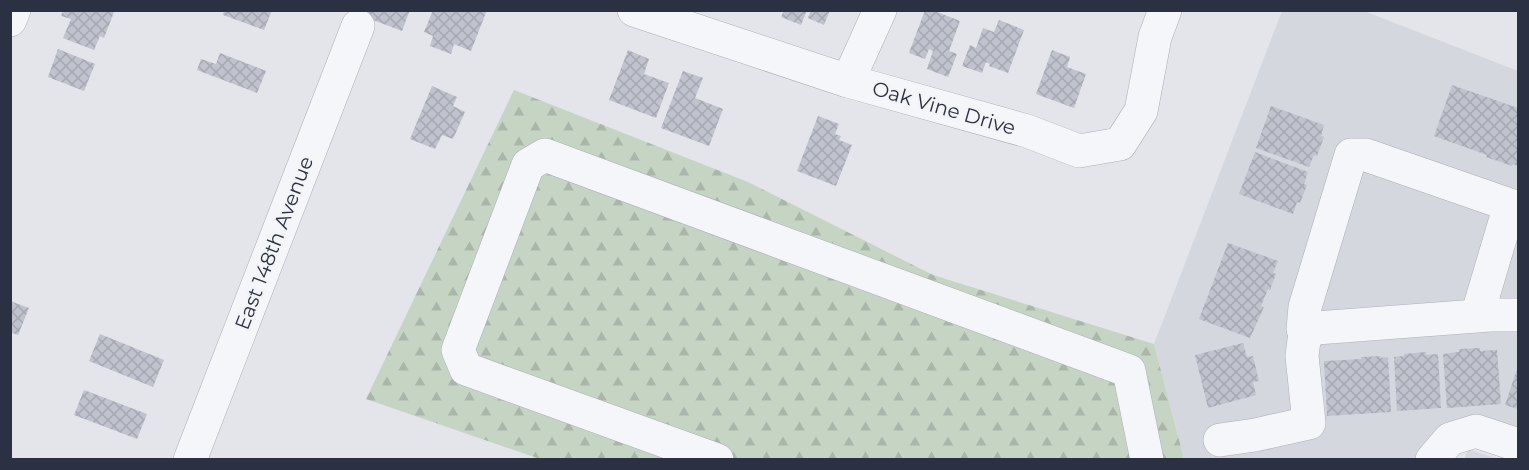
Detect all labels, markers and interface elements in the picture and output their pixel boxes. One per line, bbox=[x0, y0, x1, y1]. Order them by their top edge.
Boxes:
street label: Oak Vine Drive bbox=[870, 76, 1018, 140]
street label: East 148th Avenue bbox=[230, 153, 318, 333]

